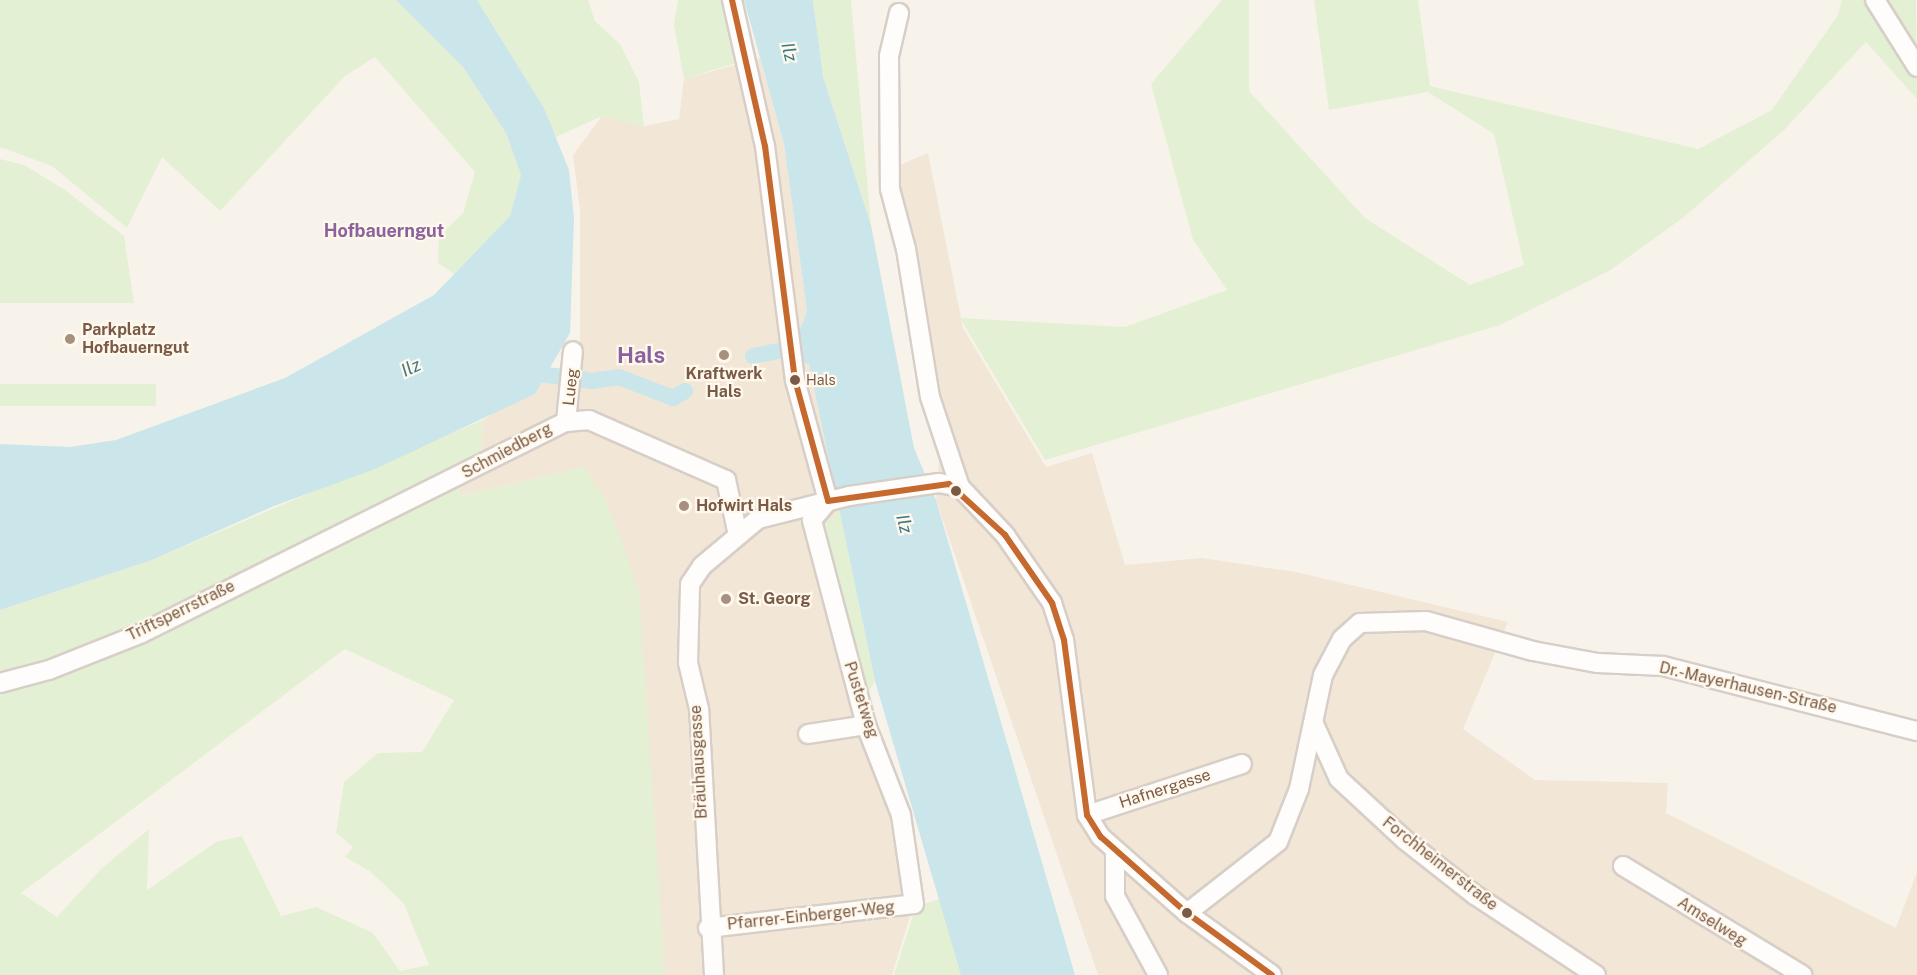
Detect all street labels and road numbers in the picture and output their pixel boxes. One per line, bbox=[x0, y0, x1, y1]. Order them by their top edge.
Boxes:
street label: Lueg bbox=[559, 367, 583, 407]
street label: Schmiedberg bbox=[459, 419, 555, 483]
street label: Triftsperrstraße bbox=[124, 577, 238, 645]
street label: Dr.-Mayerhausen-Straße bbox=[1657, 658, 1839, 718]
street label: Pustetweg bbox=[840, 659, 882, 741]
street label: Bräuhausgasse bbox=[686, 705, 712, 819]
street label: Hafnergasse bbox=[1117, 765, 1213, 813]
street label: Forchheimerstraße bbox=[1378, 813, 1502, 915]
street label: Amselweg bbox=[1674, 893, 1750, 951]
street label: Pfarrer-Einberger-Weg bbox=[726, 898, 896, 934]

